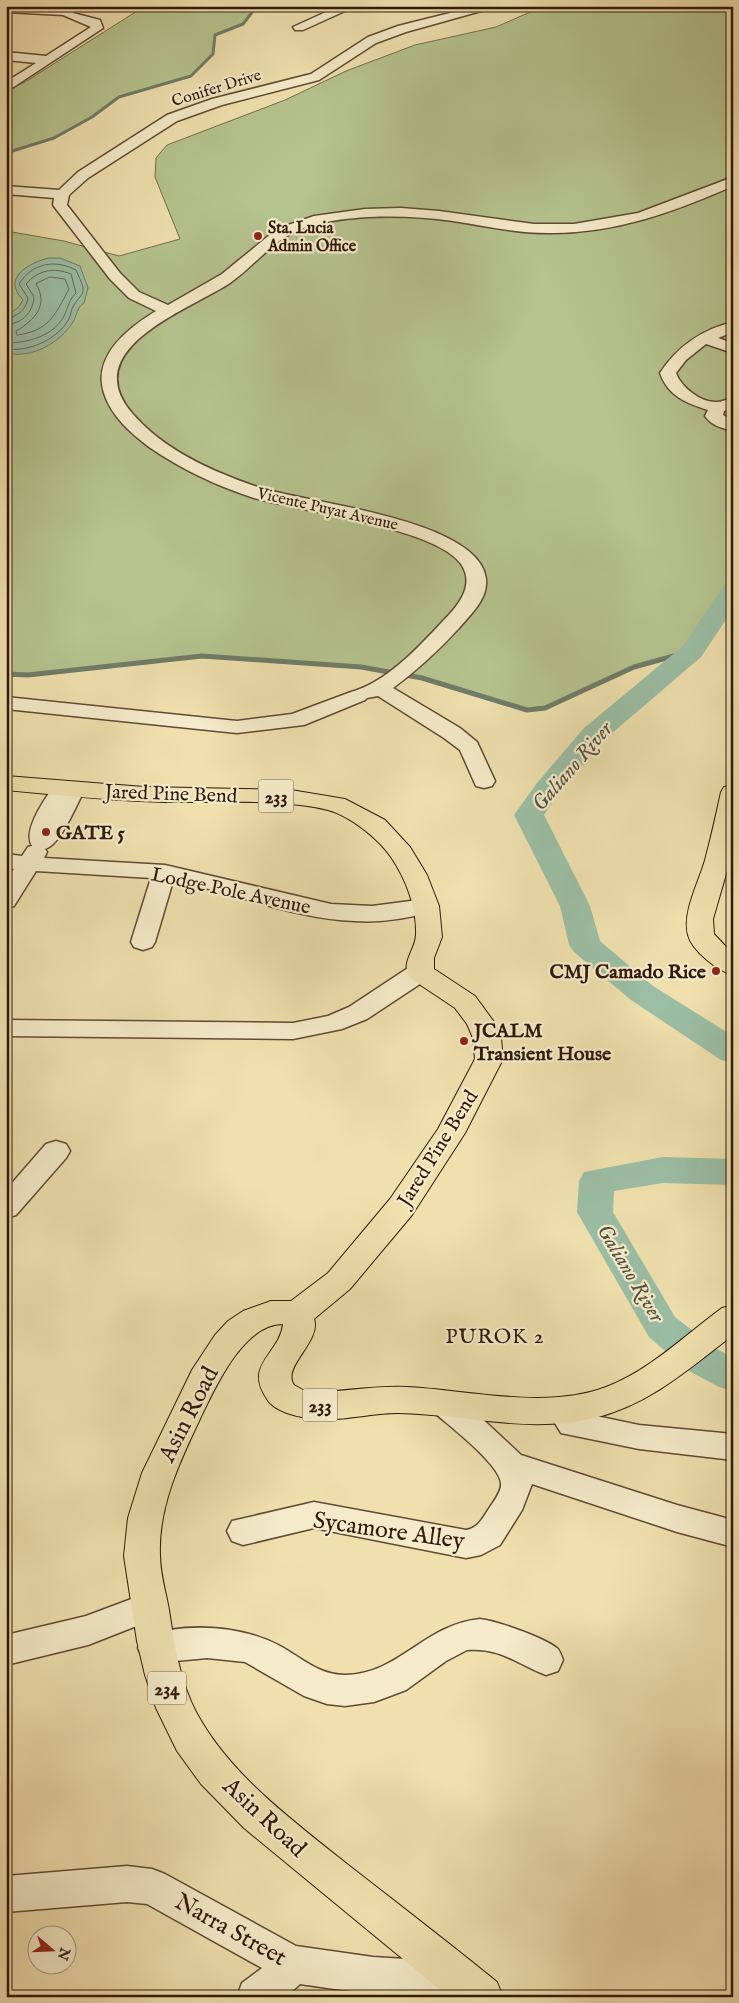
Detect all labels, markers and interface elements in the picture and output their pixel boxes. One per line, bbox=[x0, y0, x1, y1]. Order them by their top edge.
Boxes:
street label: Conifer Drive bbox=[169, 66, 264, 112]
place label: Sta. Lucia Admin Office bbox=[267, 219, 357, 257]
marker: Sta. Lucia Admin Office bbox=[252, 230, 264, 242]
street label: Vicente Puyat Avenue bbox=[254, 484, 400, 536]
water label: Galiano River bbox=[527, 716, 620, 817]
road number: 233 bbox=[258, 779, 294, 812]
street label: Jared Pine Bend bbox=[102, 780, 238, 809]
place label: GATE 5 bbox=[56, 821, 126, 846]
marker: GATE 5 bbox=[40, 826, 52, 838]
street label: Lodge Pole Avenue bbox=[149, 862, 313, 921]
place label: CMJ Camado Rice bbox=[549, 960, 707, 985]
marker: CMJ Camado Rice bbox=[710, 965, 722, 977]
place label: JCALM Transient House bbox=[471, 1019, 612, 1067]
marker: JCALM Transient House bbox=[458, 1035, 470, 1047]
street label: Jared Pine Bend bbox=[391, 1086, 484, 1213]
water label: Galiano River bbox=[590, 1220, 670, 1328]
district label: PUROK 2 bbox=[445, 1324, 545, 1351]
street label: Asin Road bbox=[152, 1361, 227, 1469]
road number: 233 bbox=[302, 1388, 338, 1422]
street label: Sycamore Alley bbox=[311, 1506, 467, 1557]
road number: 234 bbox=[148, 1672, 186, 1705]
street label: Asin Road bbox=[215, 1771, 312, 1865]
street label: Narra Street bbox=[169, 1887, 292, 1974]
north arrow bbox=[28, 1926, 78, 1976]
text: N bbox=[53, 1944, 74, 1963]

